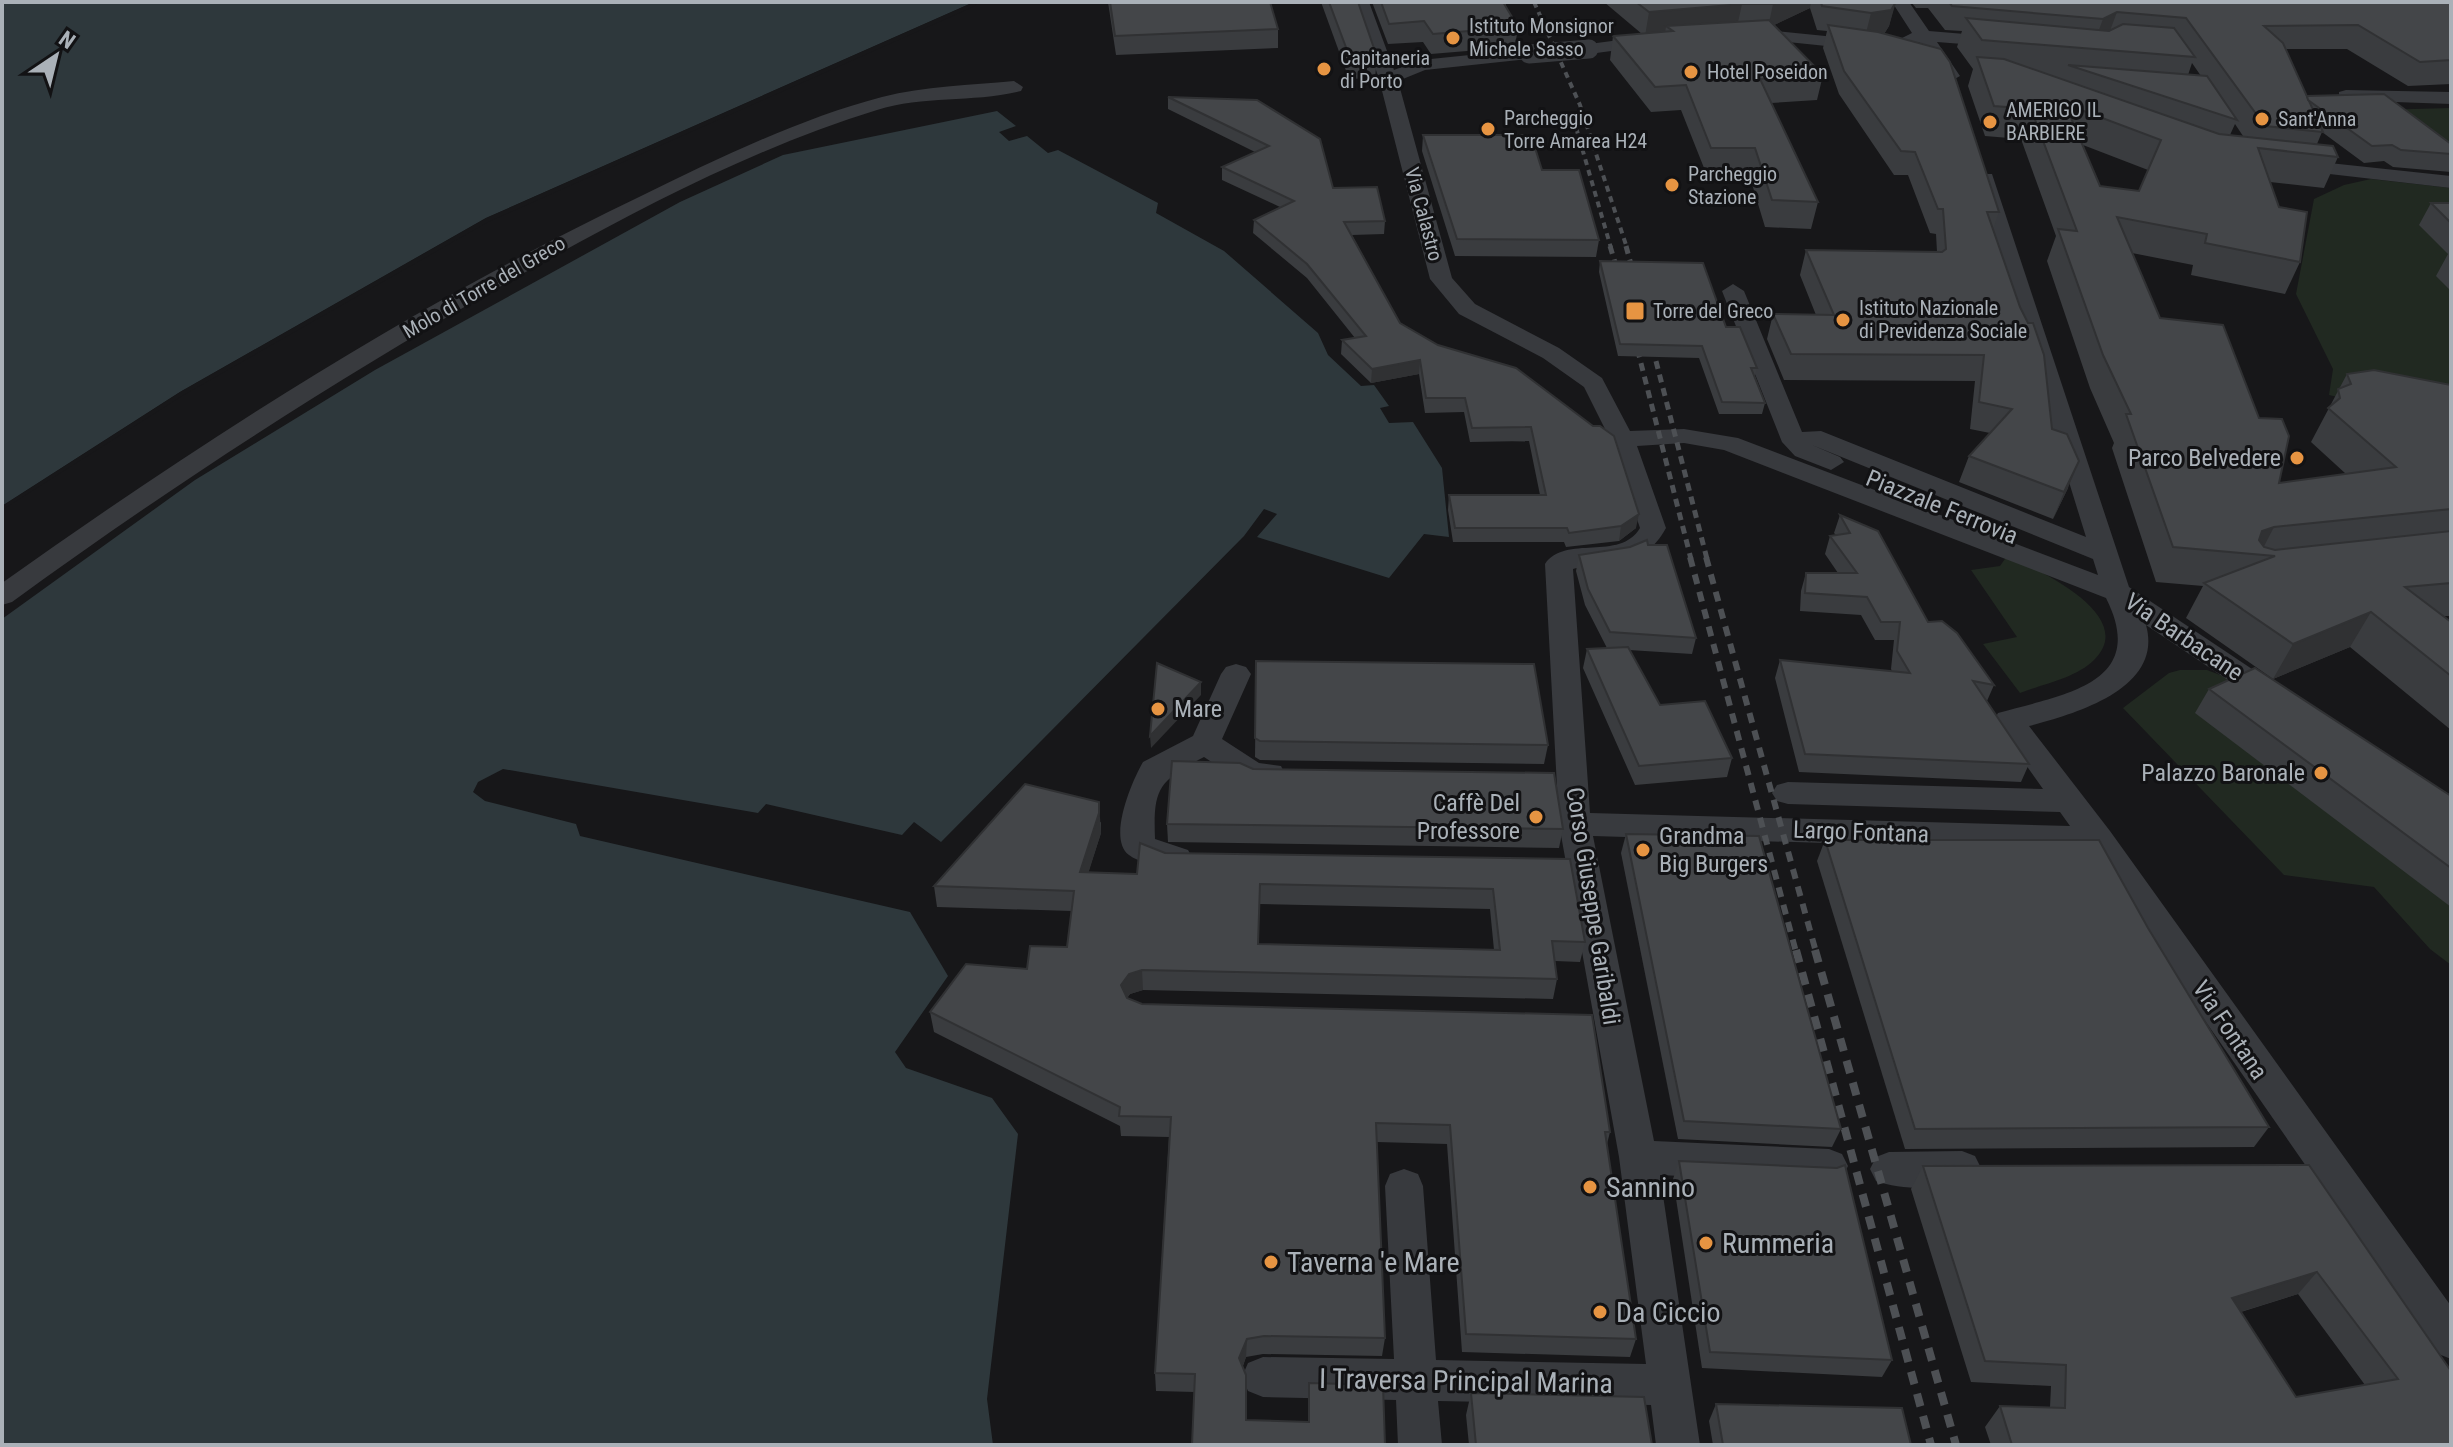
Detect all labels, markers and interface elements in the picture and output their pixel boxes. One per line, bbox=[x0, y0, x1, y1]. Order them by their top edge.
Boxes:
place label: Istituto Monsignor Michele Sasso bbox=[1469, 14, 1614, 61]
north arrow bbox=[16, 16, 96, 96]
text: N bbox=[54, 26, 80, 54]
marker: Istituto Monsignor Michele Sasso bbox=[1444, 29, 1462, 47]
place label: Capitaneria di Porto bbox=[1340, 46, 1430, 93]
marker: Capitaneria di Porto bbox=[1315, 60, 1333, 78]
place label: Hotel Poseidon bbox=[1707, 60, 1828, 84]
marker: Hotel Poseidon bbox=[1682, 63, 1700, 81]
place label: AMERIGO IL BARBIERE bbox=[2006, 98, 2101, 145]
place label: Parcheggio Torre Amarea H24 bbox=[1504, 106, 1647, 153]
place label: Sant'Anna bbox=[2278, 107, 2356, 131]
marker: Sant'Anna bbox=[2253, 110, 2271, 128]
marker: AMERIGO IL BARBIERE bbox=[1981, 113, 1999, 131]
marker: Parcheggio Torre Amarea H24 bbox=[1479, 120, 1497, 138]
place label: Parcheggio Stazione bbox=[1688, 162, 1777, 209]
street label: Via Calastro bbox=[1400, 165, 1448, 263]
marker: Parcheggio Stazione bbox=[1663, 176, 1681, 194]
street label: Molo di Torre del Greco bbox=[399, 231, 569, 343]
place label: Istituto Nazionale di Previdenza Sociale bbox=[1859, 296, 2027, 343]
place label: Torre del Greco bbox=[1653, 299, 1773, 323]
marker: Torre del Greco bbox=[1624, 300, 1646, 322]
marker: Istituto Nazionale di Previdenza Sociale bbox=[1834, 311, 1852, 329]
place label: Parco Belvedere bbox=[2128, 444, 2281, 472]
marker: Parco Belvedere bbox=[2288, 449, 2306, 467]
street label: Piazzale Ferrovia bbox=[1862, 464, 2022, 550]
street label: Via Barbacane bbox=[2120, 587, 2248, 687]
place label: Mare bbox=[1174, 695, 1222, 723]
marker: Mare bbox=[1149, 700, 1167, 718]
place label: Palazzo Baronale bbox=[2141, 759, 2305, 787]
marker: Palazzo Baronale bbox=[2312, 764, 2330, 782]
street label: Corso Giuseppe Garibaldi bbox=[1560, 785, 1626, 1027]
place label: Caffè Del Professore bbox=[1417, 789, 1520, 845]
marker: Caffè Del Professore bbox=[1527, 808, 1545, 826]
street label: Largo Fontana bbox=[1793, 816, 1929, 848]
place label: Grandma Big Burgers bbox=[1659, 822, 1768, 878]
marker: Grandma Big Burgers bbox=[1634, 841, 1652, 859]
street label: Via Fontana bbox=[2187, 975, 2273, 1085]
place label: Sannino bbox=[1606, 1171, 1695, 1204]
marker: Sannino bbox=[1581, 1178, 1599, 1196]
place label: Rummeria bbox=[1722, 1227, 1834, 1260]
marker: Rummeria bbox=[1697, 1234, 1715, 1252]
place label: Taverna 'e Mare bbox=[1287, 1246, 1460, 1279]
marker: Taverna 'e Mare bbox=[1262, 1253, 1280, 1271]
place label: Da Ciccio bbox=[1616, 1296, 1720, 1329]
marker: Da Ciccio bbox=[1591, 1303, 1609, 1321]
street label: I Traversa Principal Marina bbox=[1319, 1362, 1613, 1400]

